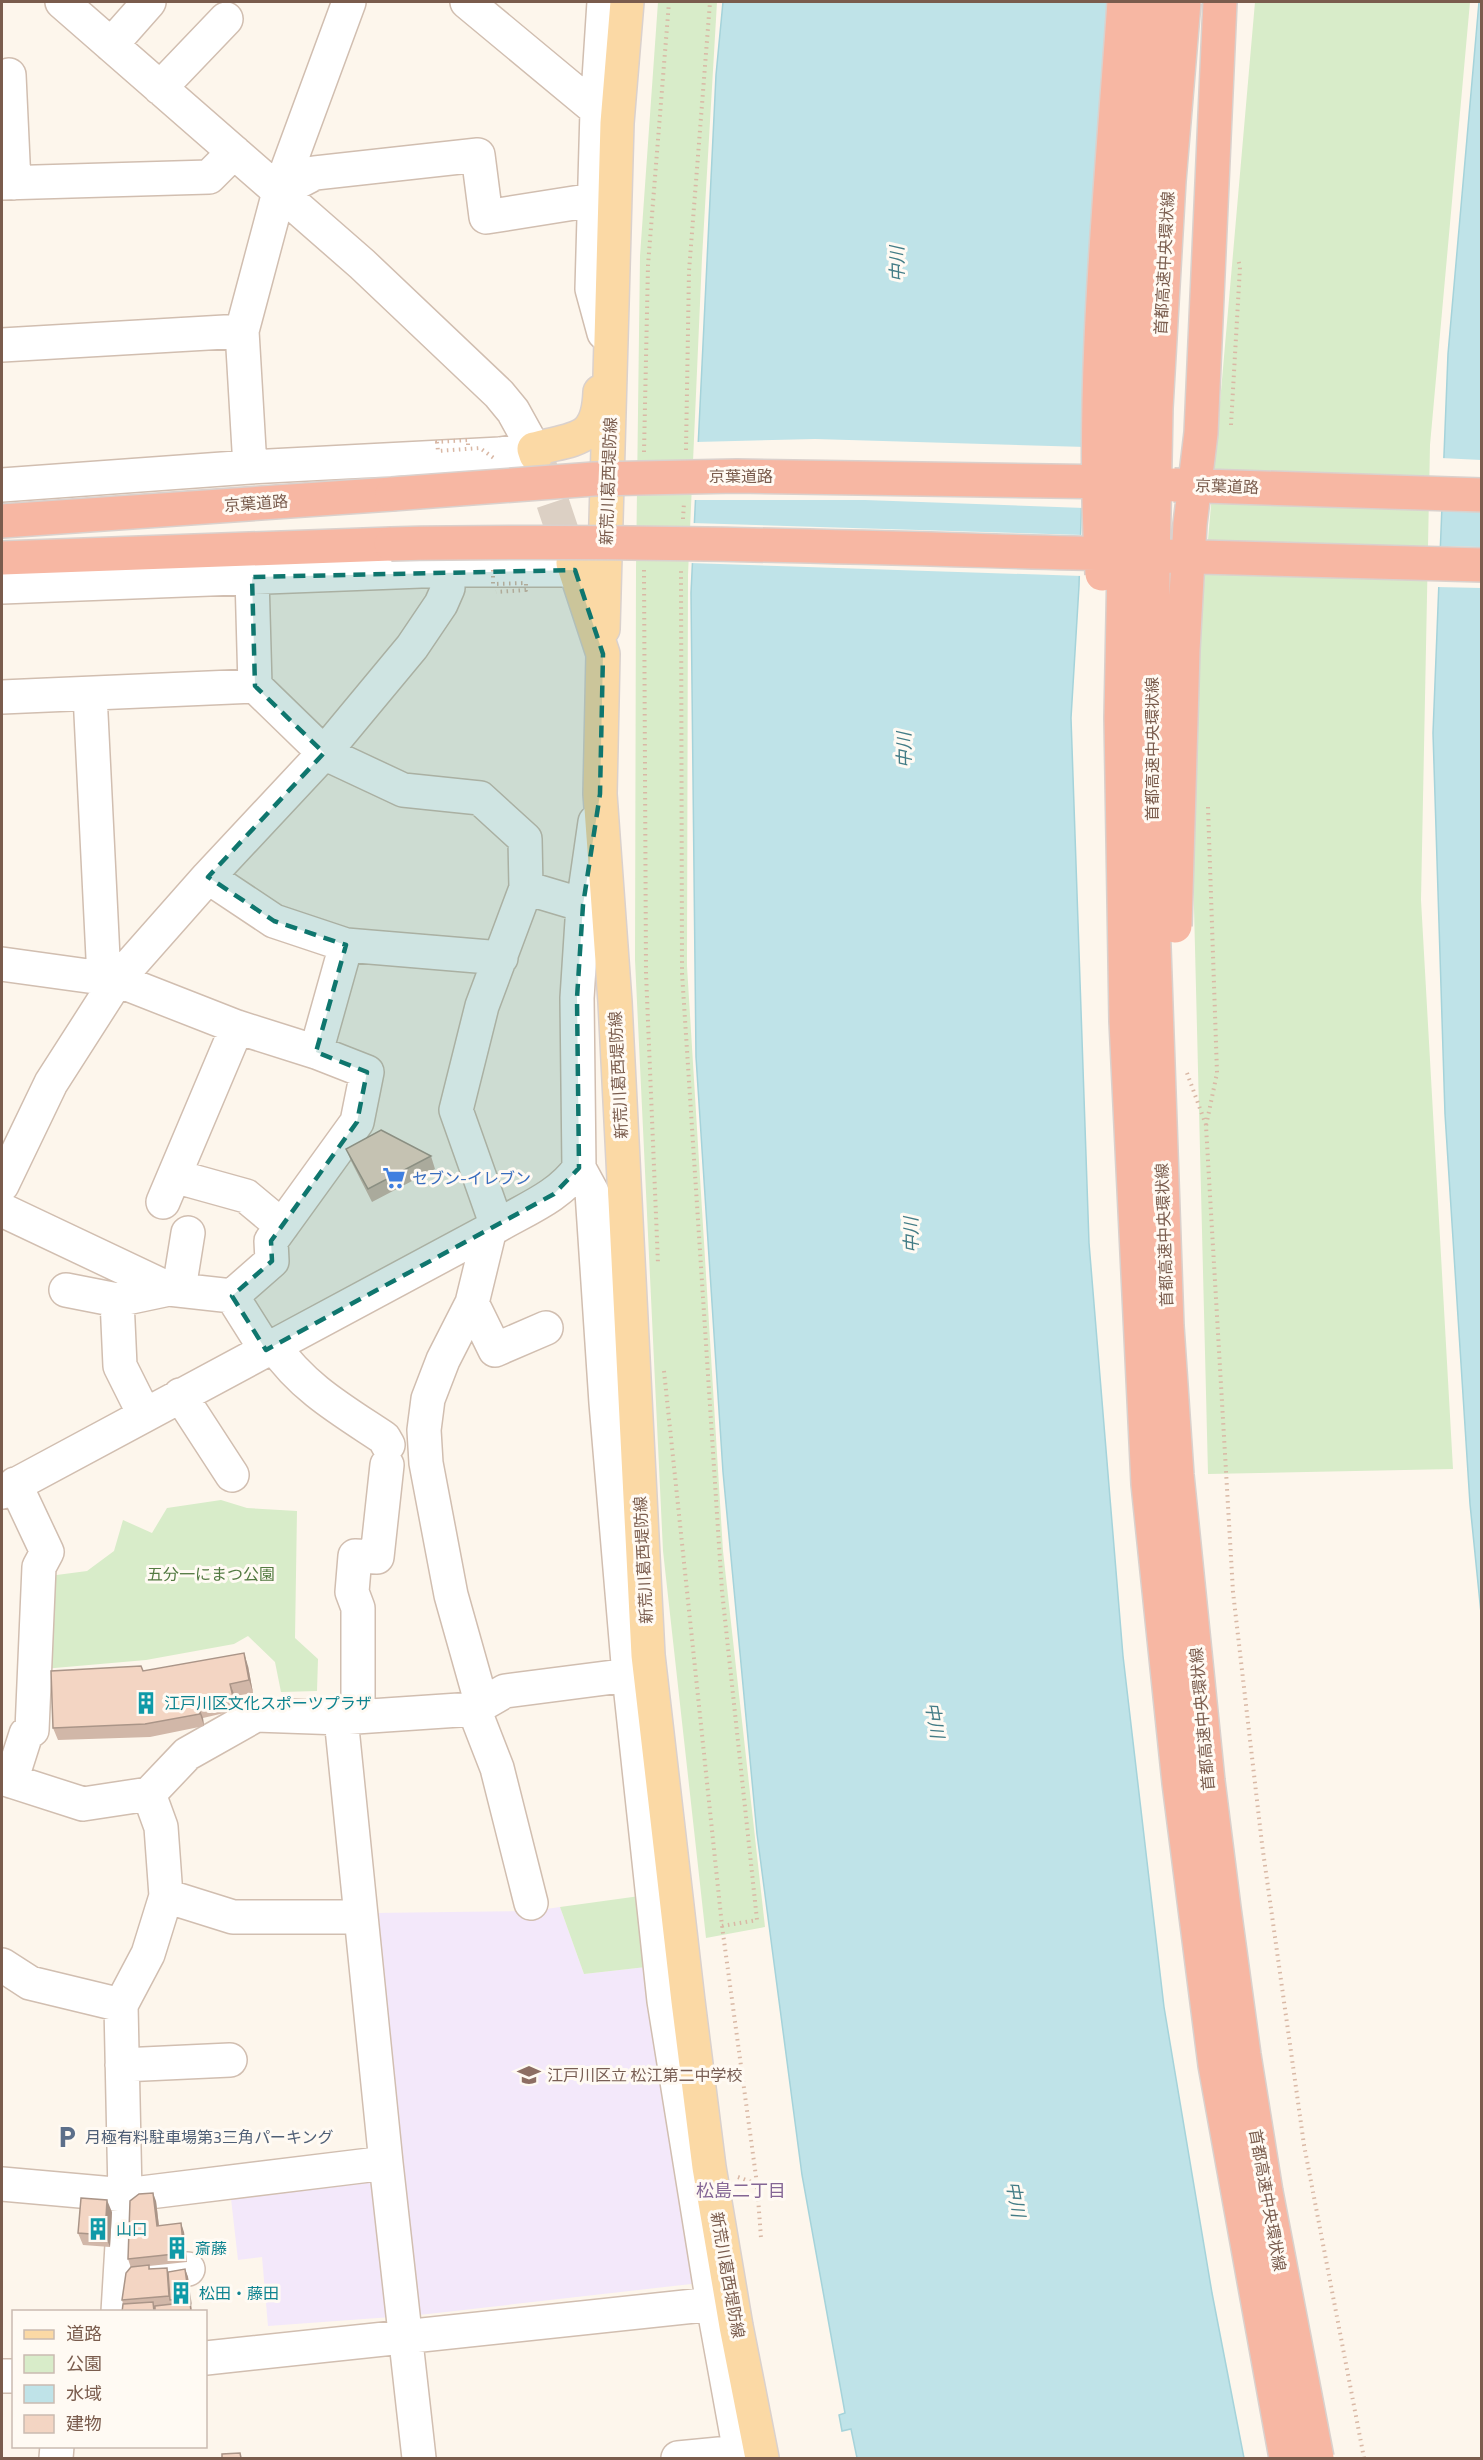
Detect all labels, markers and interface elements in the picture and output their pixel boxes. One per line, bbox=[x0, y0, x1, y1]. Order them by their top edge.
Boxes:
street label: 首都高速中央環状線 bbox=[1148, 190, 1180, 336]
water label: 中川 bbox=[883, 244, 911, 282]
street label: 新荒川葛西堤防線 bbox=[594, 417, 622, 545]
street label: 京葉道路 bbox=[709, 464, 773, 488]
street label: 京葉道路 bbox=[1195, 473, 1259, 499]
street label: 京葉道路 bbox=[223, 489, 289, 517]
street label: 首都高速中央環状線 bbox=[1140, 677, 1164, 821]
water label: 中川 bbox=[890, 730, 918, 768]
street label: 新荒川葛西堤防線 bbox=[603, 1010, 633, 1140]
street label: 首都高速中央環状線 bbox=[1149, 1163, 1179, 1307]
supermarket icon: セブン-イレブン bbox=[381, 1165, 407, 1191]
place label: セブン-イレブン bbox=[412, 1166, 531, 1190]
water label: 中川 bbox=[897, 1215, 925, 1253]
street label: 新荒川葛西堤防線 bbox=[628, 1495, 658, 1625]
park label: 五分一にまつ公園 bbox=[147, 1562, 275, 1586]
street label: 首都高速中央環状線 bbox=[1184, 1646, 1220, 1792]
building icon: 江戸川区文化スポーツプラザ bbox=[133, 1690, 159, 1716]
place label: 江戸川区文化スポーツプラザ bbox=[164, 1691, 372, 1715]
water label: 中川 bbox=[919, 1700, 952, 1742]
school or university icon: 江戸川区立 松江第二中学校 bbox=[516, 2062, 542, 2088]
place label: 江戸川区立 松江第二中学校 bbox=[547, 2063, 743, 2087]
parking icon: 月極有料駐車場第3三角パーキング bbox=[54, 2124, 80, 2150]
place label: 月極有料駐車場第3三角パーキング bbox=[85, 2125, 333, 2149]
street label: 首都高速中央環状線 bbox=[1244, 2127, 1292, 2273]
district label: 松島二丁目 bbox=[696, 2177, 786, 2204]
water label: 中川 bbox=[1000, 2179, 1033, 2221]
street label: 新荒川葛西堤防線 bbox=[705, 2210, 751, 2340]
building icon: 山口 bbox=[85, 2216, 111, 2242]
place label: 山口 bbox=[116, 2217, 148, 2241]
building icon: 斎藤 bbox=[164, 2235, 190, 2261]
place label: 斎藤 bbox=[195, 2236, 227, 2260]
building icon: 松田・藤田 bbox=[168, 2280, 194, 2306]
place label: 松田・藤田 bbox=[199, 2281, 279, 2305]
legend bbox=[12, 2310, 207, 2448]
text: 道路 bbox=[66, 2320, 102, 2347]
text: 公園 bbox=[66, 2350, 102, 2377]
text: 水域 bbox=[66, 2380, 102, 2407]
text: 建物 bbox=[66, 2410, 102, 2437]

